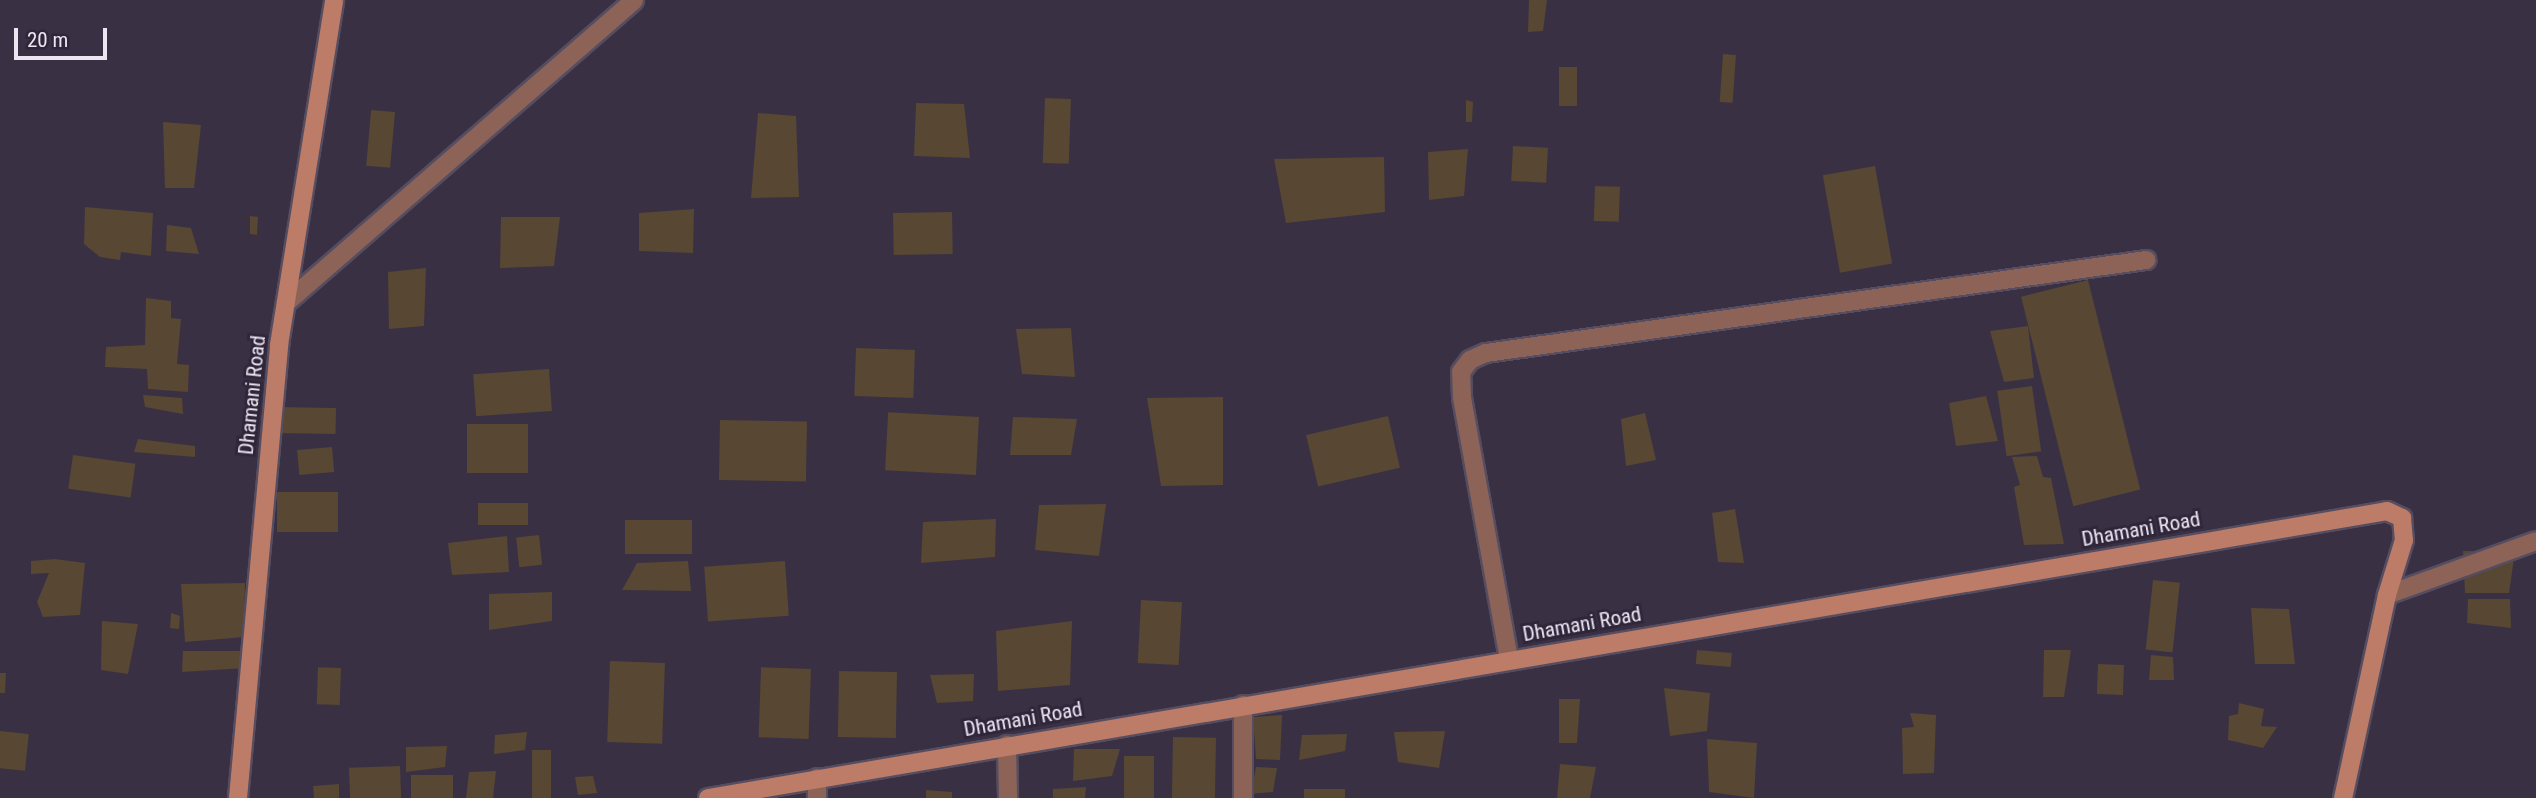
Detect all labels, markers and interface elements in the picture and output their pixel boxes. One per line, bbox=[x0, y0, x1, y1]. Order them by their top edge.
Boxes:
scale bar bbox=[18, 14, 110, 58]
text: 20 m bbox=[27, 28, 68, 52]
street label: Dhamani Road bbox=[233, 334, 271, 456]
street label: Dhamani Road bbox=[2080, 506, 2202, 552]
street label: Dhamani Road bbox=[1521, 601, 1643, 647]
street label: Dhamani Road bbox=[962, 696, 1084, 742]

